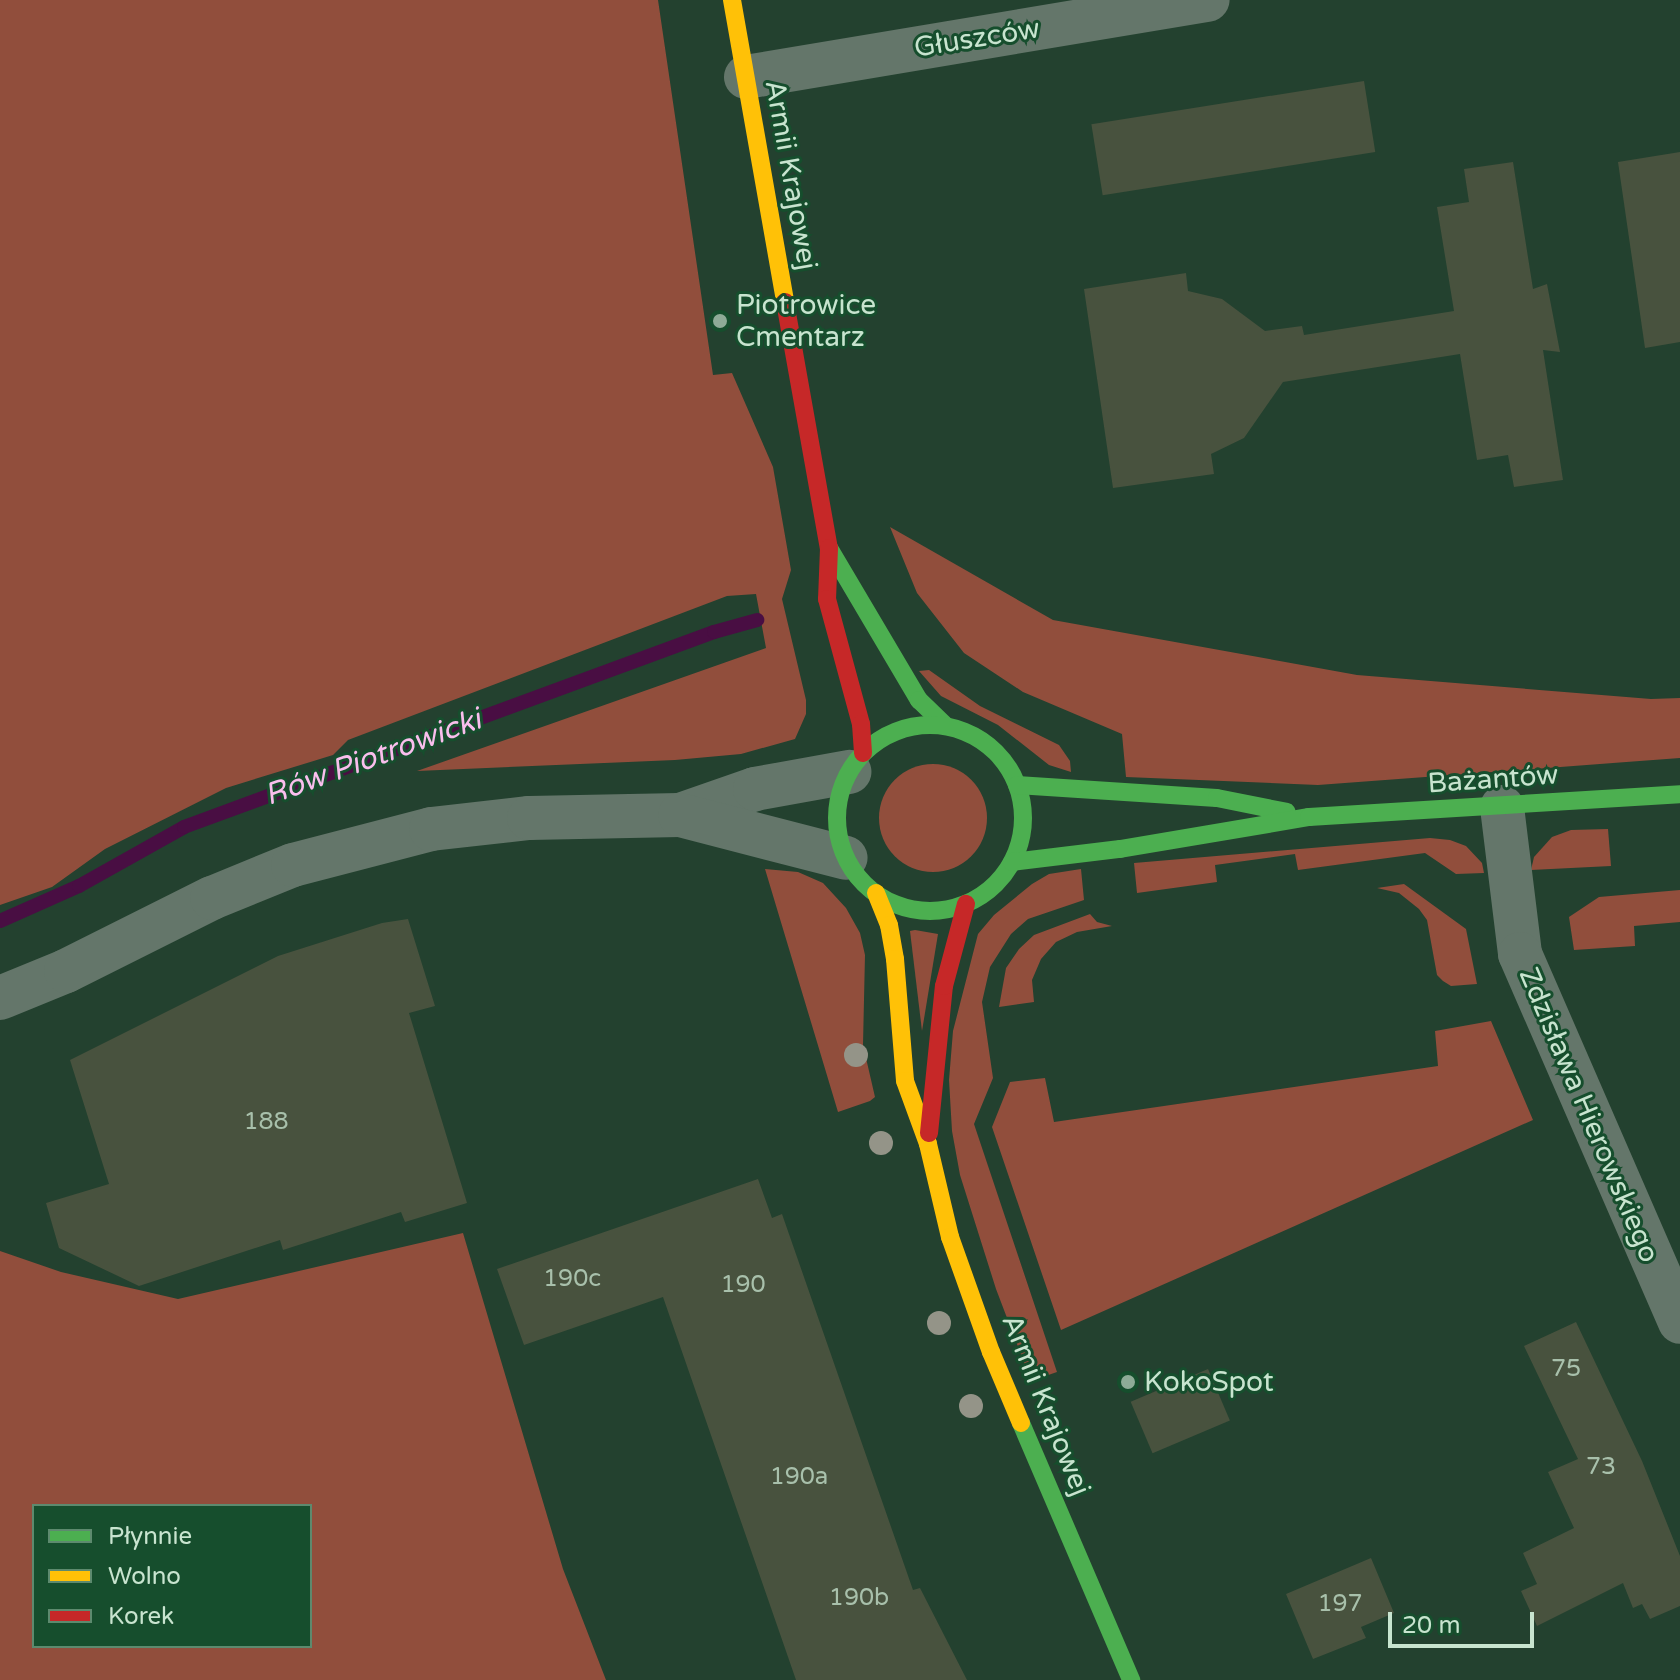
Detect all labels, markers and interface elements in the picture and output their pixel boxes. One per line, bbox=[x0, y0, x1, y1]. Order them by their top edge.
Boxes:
street label: Głuszców bbox=[912, 11, 1042, 65]
street label: Armii Krajowej bbox=[758, 77, 824, 273]
place label: Piotrowice Cmentarz bbox=[736, 288, 876, 354]
marker: Piotrowice Cmentarz bbox=[711, 312, 729, 330]
water label: Rów Piotrowicki bbox=[260, 702, 486, 814]
street label: Bażantów bbox=[1426, 758, 1560, 800]
street label: Zdzisława Hierowskiego bbox=[1512, 963, 1666, 1267]
house number: 188 bbox=[243, 1108, 289, 1136]
house number: 190c bbox=[543, 1265, 601, 1293]
house number: 190 bbox=[720, 1271, 766, 1299]
street label: Armii Krajowej bbox=[994, 1309, 1098, 1501]
house number: 75 bbox=[1551, 1355, 1581, 1383]
place label: KokoSpot bbox=[1144, 1365, 1274, 1399]
marker: KokoSpot bbox=[1119, 1373, 1137, 1391]
house number: 73 bbox=[1586, 1453, 1616, 1481]
house number: 190a bbox=[770, 1463, 828, 1491]
legend bbox=[32, 1504, 312, 1648]
text: Płynnie bbox=[108, 1522, 192, 1551]
text: Wolno bbox=[108, 1562, 181, 1591]
house number: 190b bbox=[829, 1584, 889, 1612]
house number: 197 bbox=[1317, 1590, 1363, 1618]
scale bar bbox=[1392, 1596, 1538, 1646]
text: Korek bbox=[108, 1602, 174, 1631]
text: 20 m bbox=[1402, 1611, 1460, 1640]

